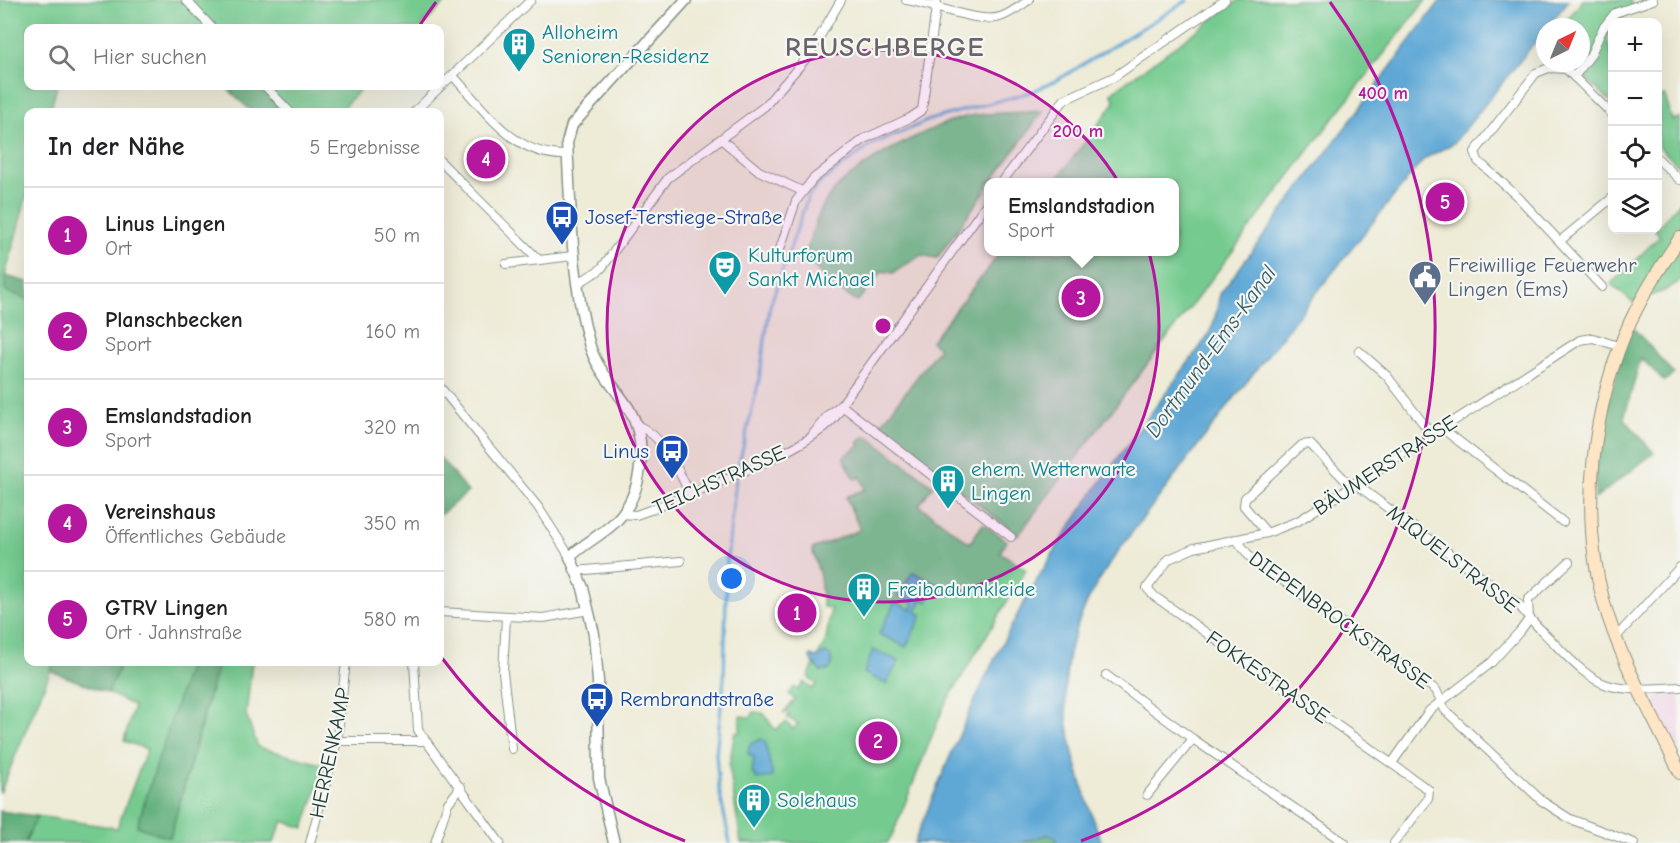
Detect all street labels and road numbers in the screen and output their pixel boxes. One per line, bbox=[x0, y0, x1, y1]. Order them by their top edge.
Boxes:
street label: BÄUMERSTRASSE bbox=[1309, 410, 1461, 520]
street label: TEICHSTRASSE bbox=[649, 440, 789, 520]
street label: MIQUELSTRASSE bbox=[1382, 500, 1524, 618]
street label: DIEPENBROCKSTRASSE bbox=[1245, 546, 1435, 694]
street label: FOKKESTRASSE bbox=[1202, 626, 1334, 728]
street label: HERRENKAMP bbox=[304, 685, 356, 820]

